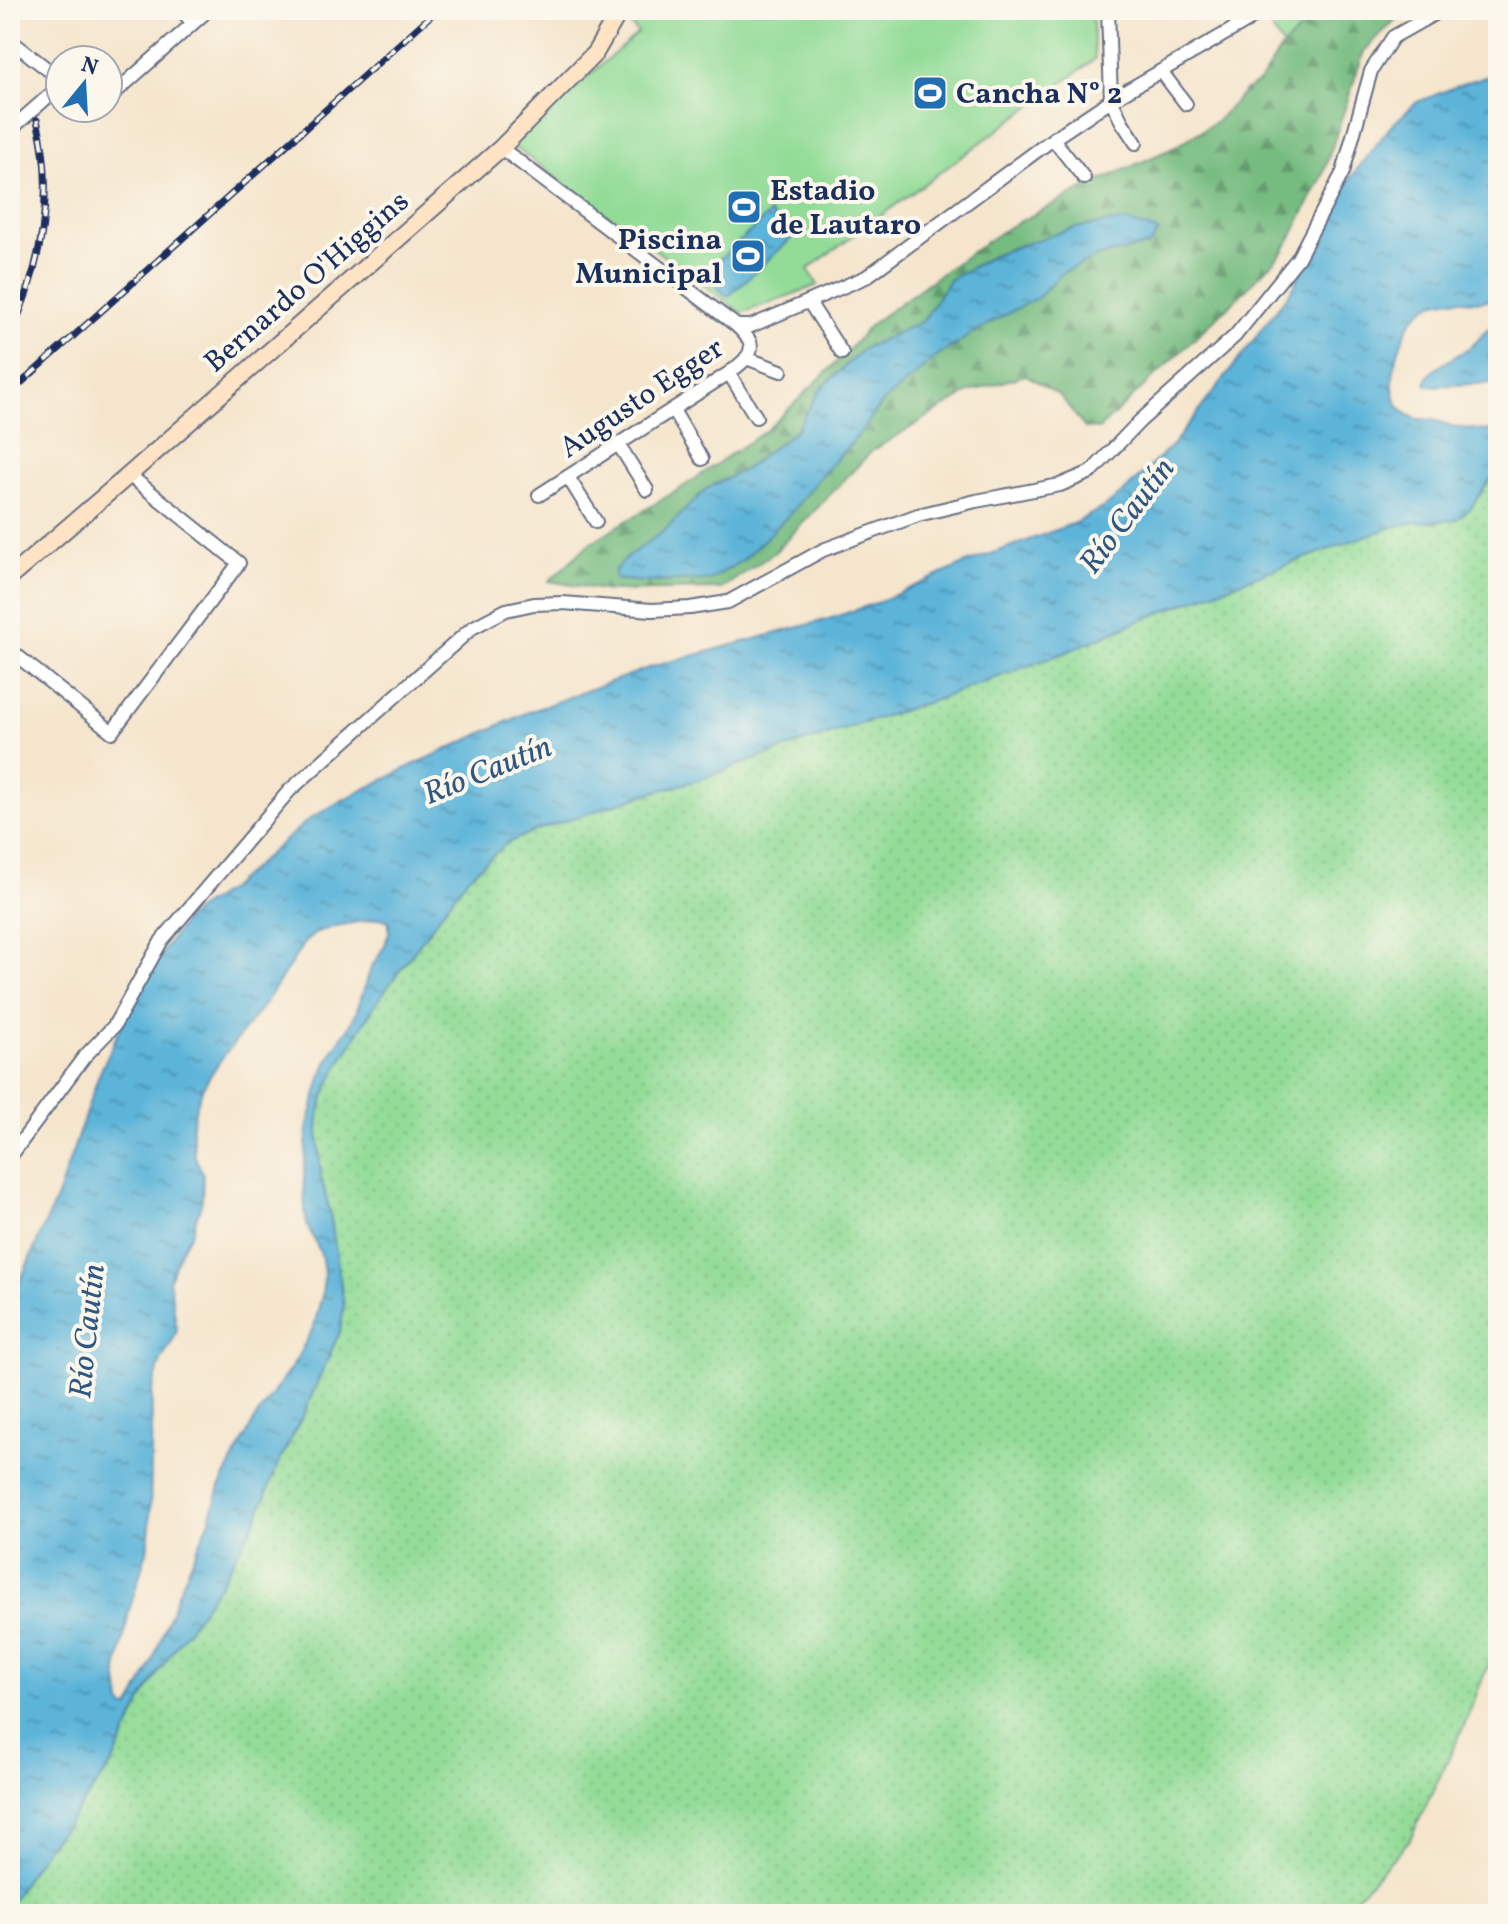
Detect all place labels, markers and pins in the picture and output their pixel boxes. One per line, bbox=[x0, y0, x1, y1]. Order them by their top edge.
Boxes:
sports icon: Cancha N° 2 bbox=[911, 74, 949, 112]
place label: Cancha N° 2 bbox=[956, 74, 1122, 116]
place label: Estadio de Lautaro bbox=[770, 171, 921, 247]
sports icon: Estadio de Lautaro bbox=[725, 188, 763, 226]
place label: Piscina Municipal bbox=[575, 220, 722, 296]
sports icon: Piscina Municipal bbox=[729, 237, 767, 275]

